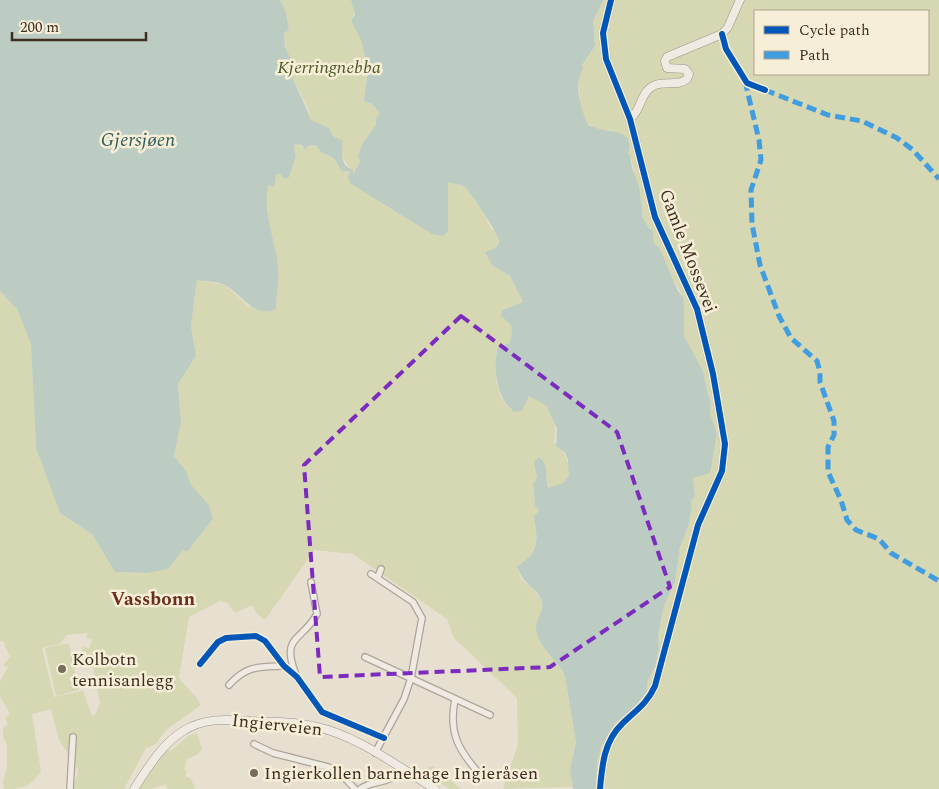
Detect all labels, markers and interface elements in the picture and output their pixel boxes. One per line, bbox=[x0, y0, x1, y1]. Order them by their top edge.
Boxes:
scale bar bbox=[12, 10, 146, 42]
legend bbox=[754, 10, 929, 75]
text: 200 m bbox=[20, 16, 59, 39]
text: Cycle path bbox=[799, 19, 870, 42]
text: Path bbox=[799, 44, 830, 67]
park label: Kjerringnebba bbox=[277, 54, 381, 81]
water label: Gjersjøen bbox=[101, 126, 175, 155]
street label: Gamle Mossevei bbox=[652, 185, 724, 317]
district label: Vassbonn bbox=[111, 585, 195, 614]
place label: Kolbotn tennisanlegg bbox=[72, 646, 174, 694]
marker: Kolbotn tennisanlegg bbox=[56, 663, 68, 675]
street label: Ingierveien bbox=[230, 707, 324, 743]
place label: Ingierkollen barnehage Ingieråsen bbox=[264, 760, 538, 787]
marker: Ingierkollen barnehage Ingieråsen bbox=[248, 767, 260, 779]

